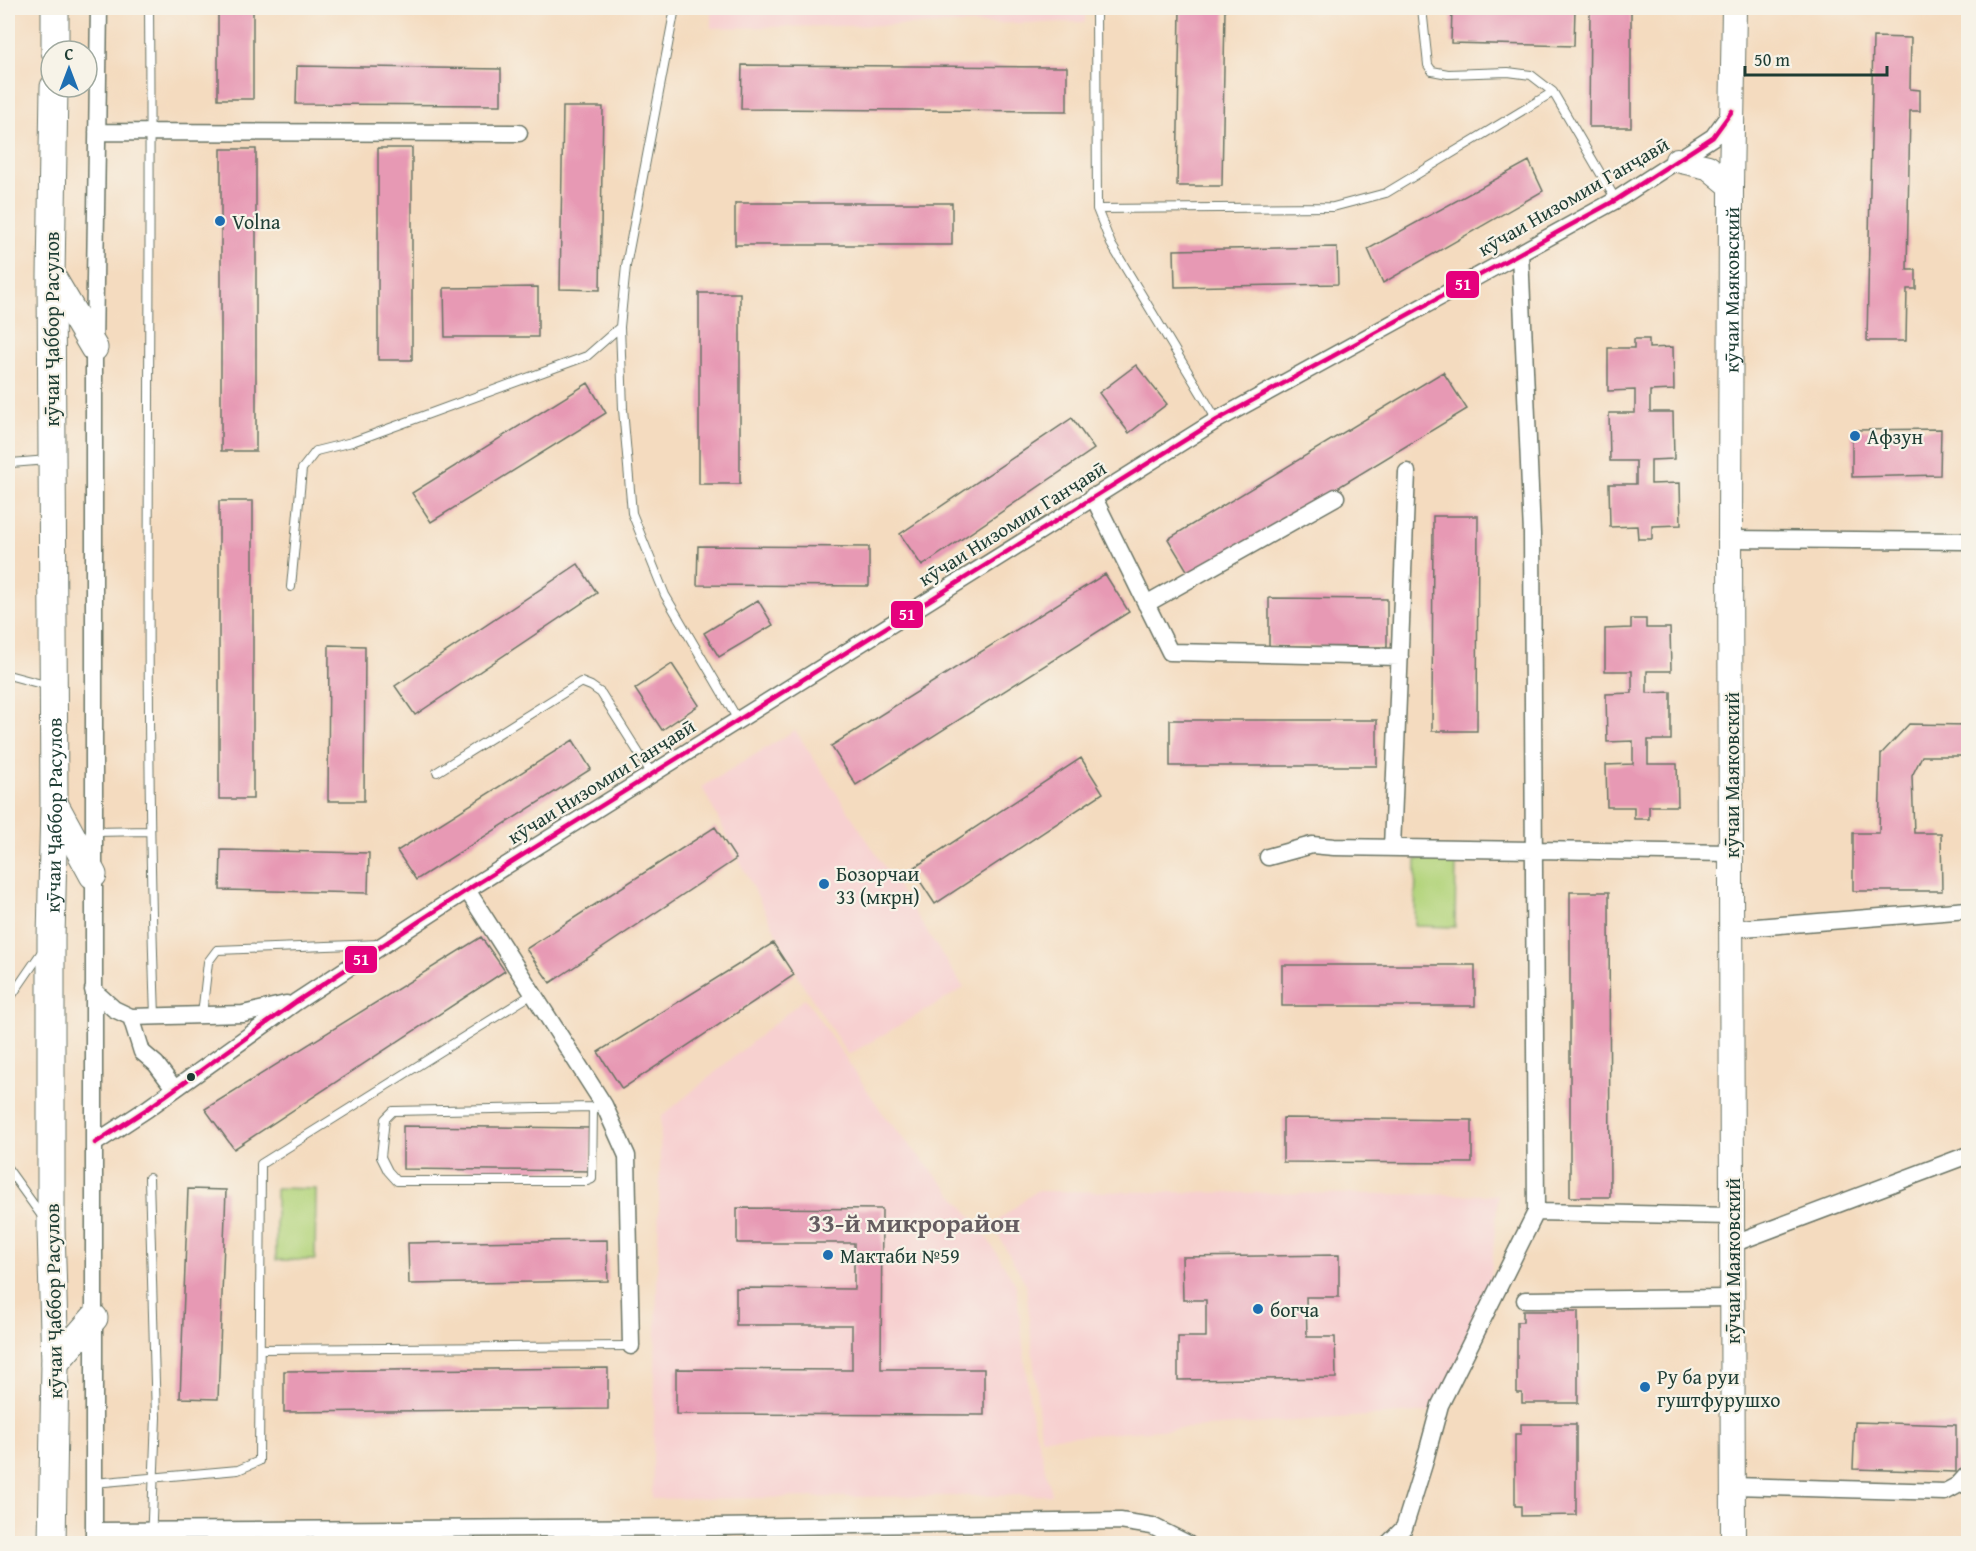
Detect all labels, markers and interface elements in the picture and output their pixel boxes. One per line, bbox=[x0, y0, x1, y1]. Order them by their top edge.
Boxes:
north arrow bbox=[39, 39, 99, 99]
scale bar bbox=[1745, 39, 1888, 77]
text: С bbox=[64, 42, 74, 66]
text: 50 m bbox=[1754, 46, 1790, 73]
street label: кӯчаи Низомии Ганҷавӣ bbox=[1472, 129, 1674, 263]
place label: Volna bbox=[232, 207, 281, 236]
street label: кӯчаи Маяковский bbox=[1716, 207, 1745, 373]
marker: Volna bbox=[213, 214, 227, 228]
street label: кӯчаи Ҷаббор Расулов bbox=[37, 231, 66, 427]
line badge: 51 bbox=[1445, 270, 1480, 299]
text: 51 bbox=[1455, 272, 1471, 296]
place label: Афзун bbox=[1867, 422, 1923, 451]
marker: Афзун bbox=[1848, 429, 1862, 443]
street label: кӯчаи Низомии Ганҷавӣ bbox=[912, 453, 1112, 593]
line badge: 51 bbox=[890, 600, 924, 629]
text: 51 bbox=[899, 602, 915, 626]
street label: кӯчаи Маяковский bbox=[1717, 692, 1746, 858]
street label: кӯчаи Низомии Ганҷавӣ bbox=[501, 711, 701, 851]
street label: кӯчаи Ҷаббор Расулов bbox=[37, 717, 68, 913]
place label: Бозорчаи 33 (мкрн) bbox=[836, 859, 920, 911]
marker: Бозорчаи 33 (мкрн) bbox=[817, 877, 831, 891]
line badge: 51 bbox=[344, 945, 378, 974]
text: 51 bbox=[353, 947, 369, 971]
unlabelled marker bbox=[185, 1071, 197, 1083]
street label: кӯчаи Маяковский bbox=[1718, 1178, 1747, 1344]
street label: кӯчаи Ҷаббор Расулов bbox=[37, 1203, 69, 1399]
district label: 33-й микрорайон bbox=[808, 1203, 1020, 1242]
place label: Мактаби №59 bbox=[840, 1241, 960, 1270]
marker: Мактаби №59 bbox=[821, 1248, 835, 1262]
place label: богча bbox=[1270, 1295, 1320, 1324]
marker: богча bbox=[1251, 1302, 1265, 1316]
place label: Ру ба руи гуштфурушхо bbox=[1657, 1362, 1781, 1414]
marker: Ру ба руи гуштфурушхо bbox=[1638, 1380, 1652, 1394]

